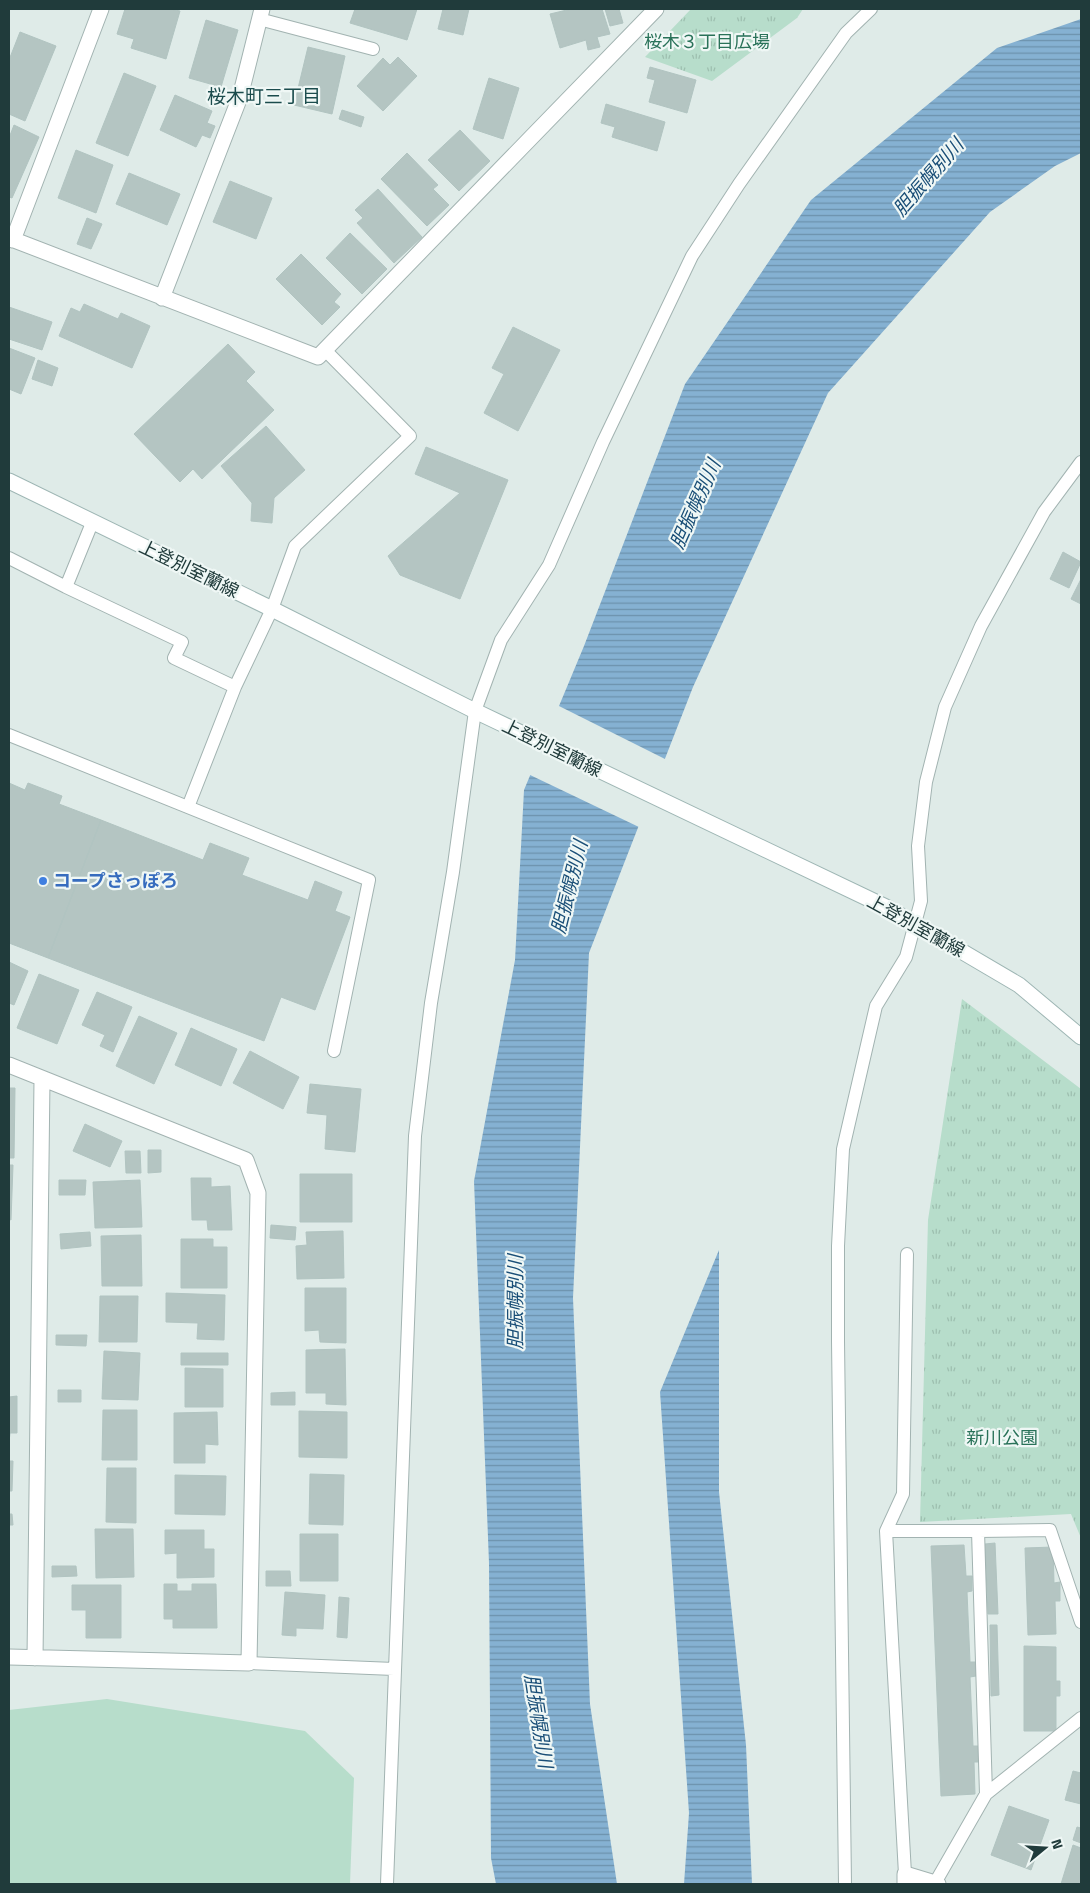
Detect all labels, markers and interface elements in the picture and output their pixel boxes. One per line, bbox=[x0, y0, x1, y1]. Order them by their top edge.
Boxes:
park label: 桜木３丁目広場 bbox=[644, 28, 770, 55]
district label: 桜木町三丁目 bbox=[207, 81, 321, 110]
water label: 胆振幌別川 bbox=[886, 130, 971, 222]
water label: 胆振幌別川 bbox=[662, 453, 728, 553]
street label: 上登別室蘭線 bbox=[135, 533, 244, 604]
street label: 上登別室蘭線 bbox=[498, 712, 607, 783]
water label: 胆振幌別川 bbox=[543, 835, 595, 936]
place label: コープさっぽろ bbox=[53, 867, 178, 894]
marker: コープさっぽろ bbox=[37, 875, 49, 887]
street label: 上登別室蘭線 bbox=[862, 888, 970, 964]
water label: 胆振幌別川 bbox=[500, 1253, 529, 1350]
park label: 新川公園 bbox=[966, 1424, 1038, 1451]
water label: 胆振幌別川 bbox=[518, 1672, 562, 1772]
north arrow bbox=[1020, 1823, 1070, 1873]
text: N bbox=[1046, 1836, 1069, 1852]

